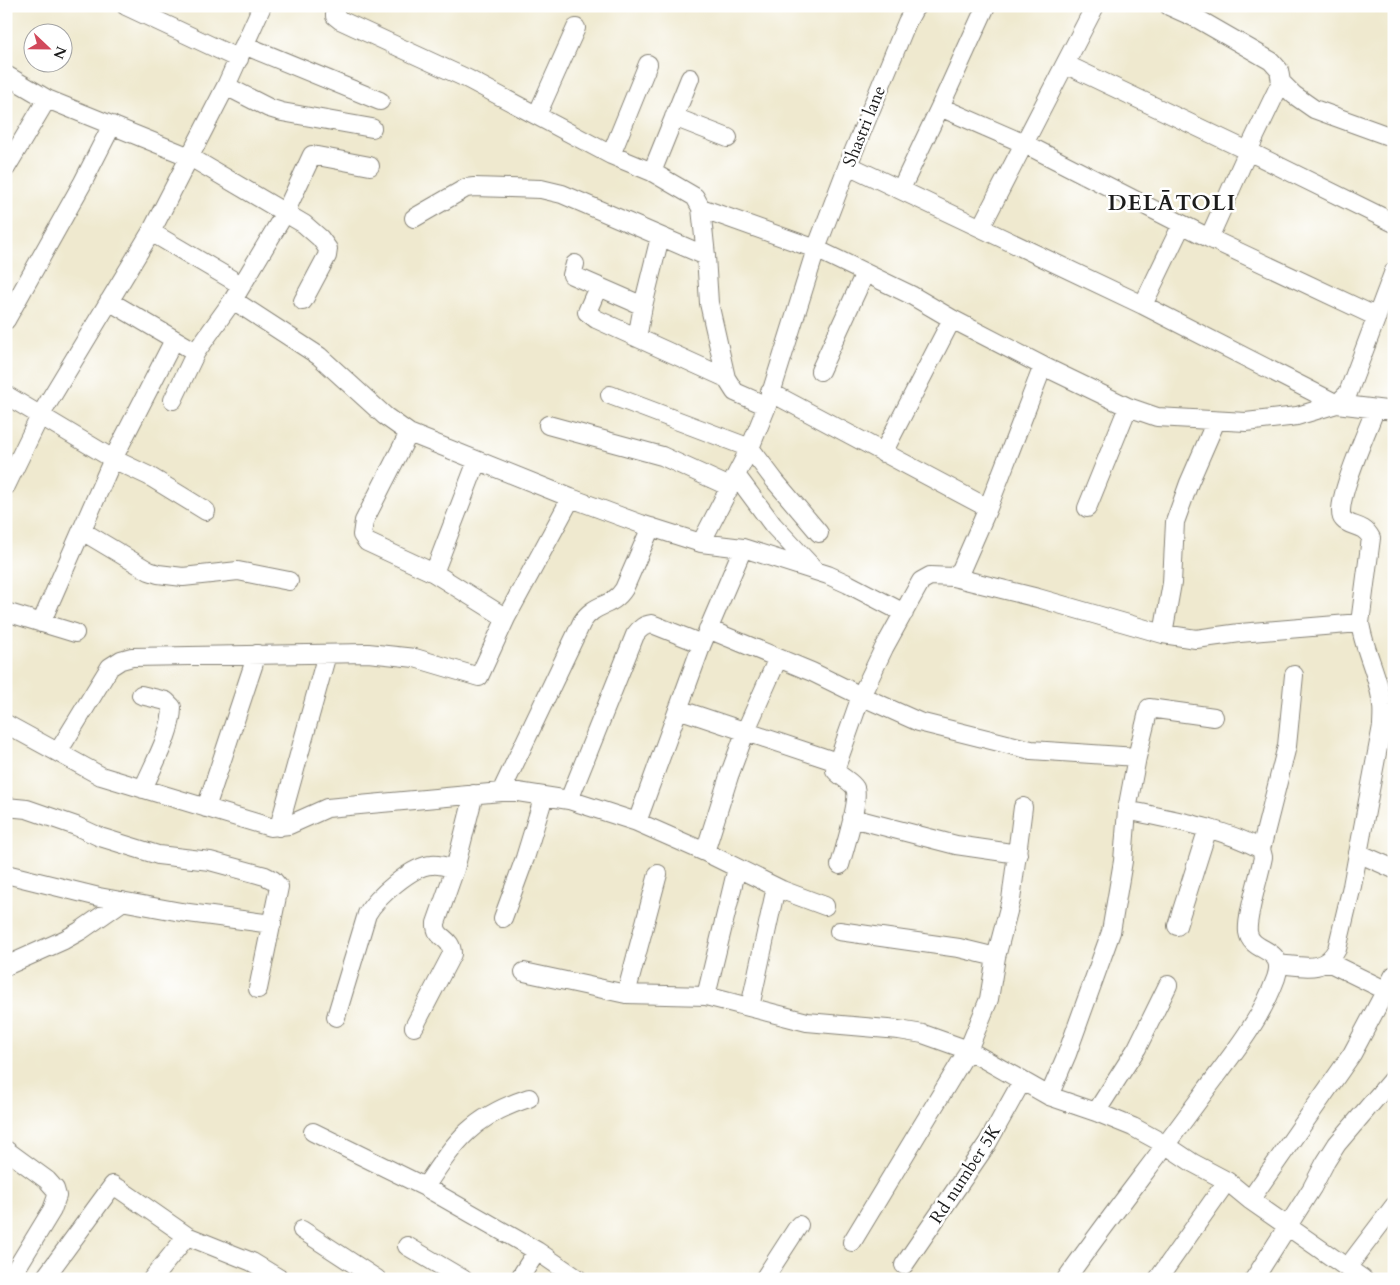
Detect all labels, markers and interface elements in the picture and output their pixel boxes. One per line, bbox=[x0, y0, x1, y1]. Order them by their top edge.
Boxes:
north arrow bbox=[22, 22, 72, 72]
text: N bbox=[49, 43, 71, 62]
street label: Shastri lane bbox=[837, 82, 892, 171]
district label: DELĀTOLI bbox=[1108, 188, 1236, 218]
street label: Rd number 5K bbox=[924, 1119, 1007, 1229]

